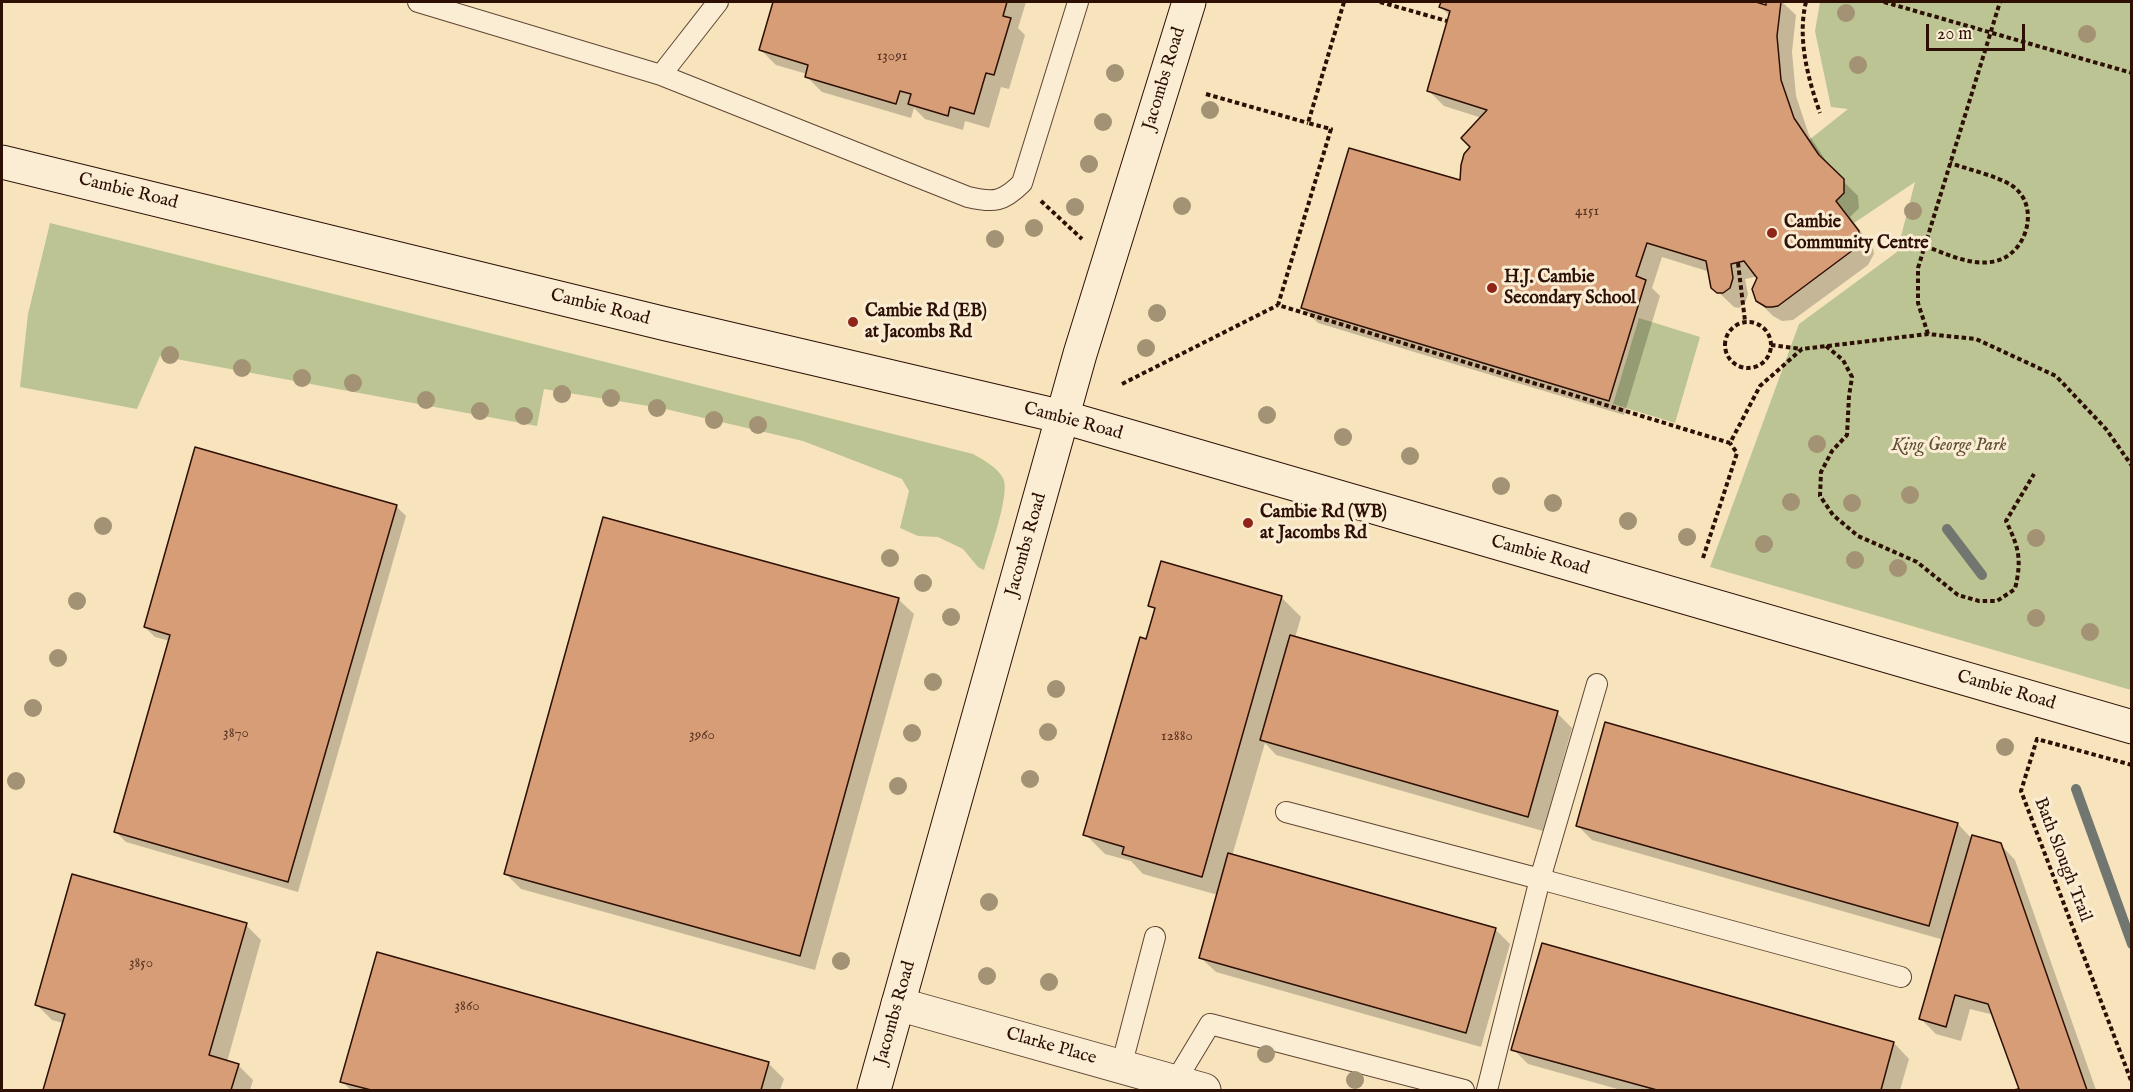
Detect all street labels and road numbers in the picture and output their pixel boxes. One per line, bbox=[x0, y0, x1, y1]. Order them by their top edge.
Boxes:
street label: Jacombs Road bbox=[1139, 25, 1191, 133]
street label: Cambie Road bbox=[76, 169, 180, 215]
street label: Cambie Road bbox=[548, 285, 652, 331]
street label: Cambie Road bbox=[1021, 398, 1125, 446]
street label: Jacombs Road bbox=[1002, 491, 1052, 599]
street label: Cambie Road bbox=[1488, 532, 1592, 580]
street label: Cambie Road bbox=[1954, 667, 2058, 715]
street label: Bath Slough Trail bbox=[2028, 795, 2096, 925]
street label: Jacombs Road bbox=[871, 959, 921, 1067]
street label: Clarke Place bbox=[1003, 1024, 1099, 1070]

